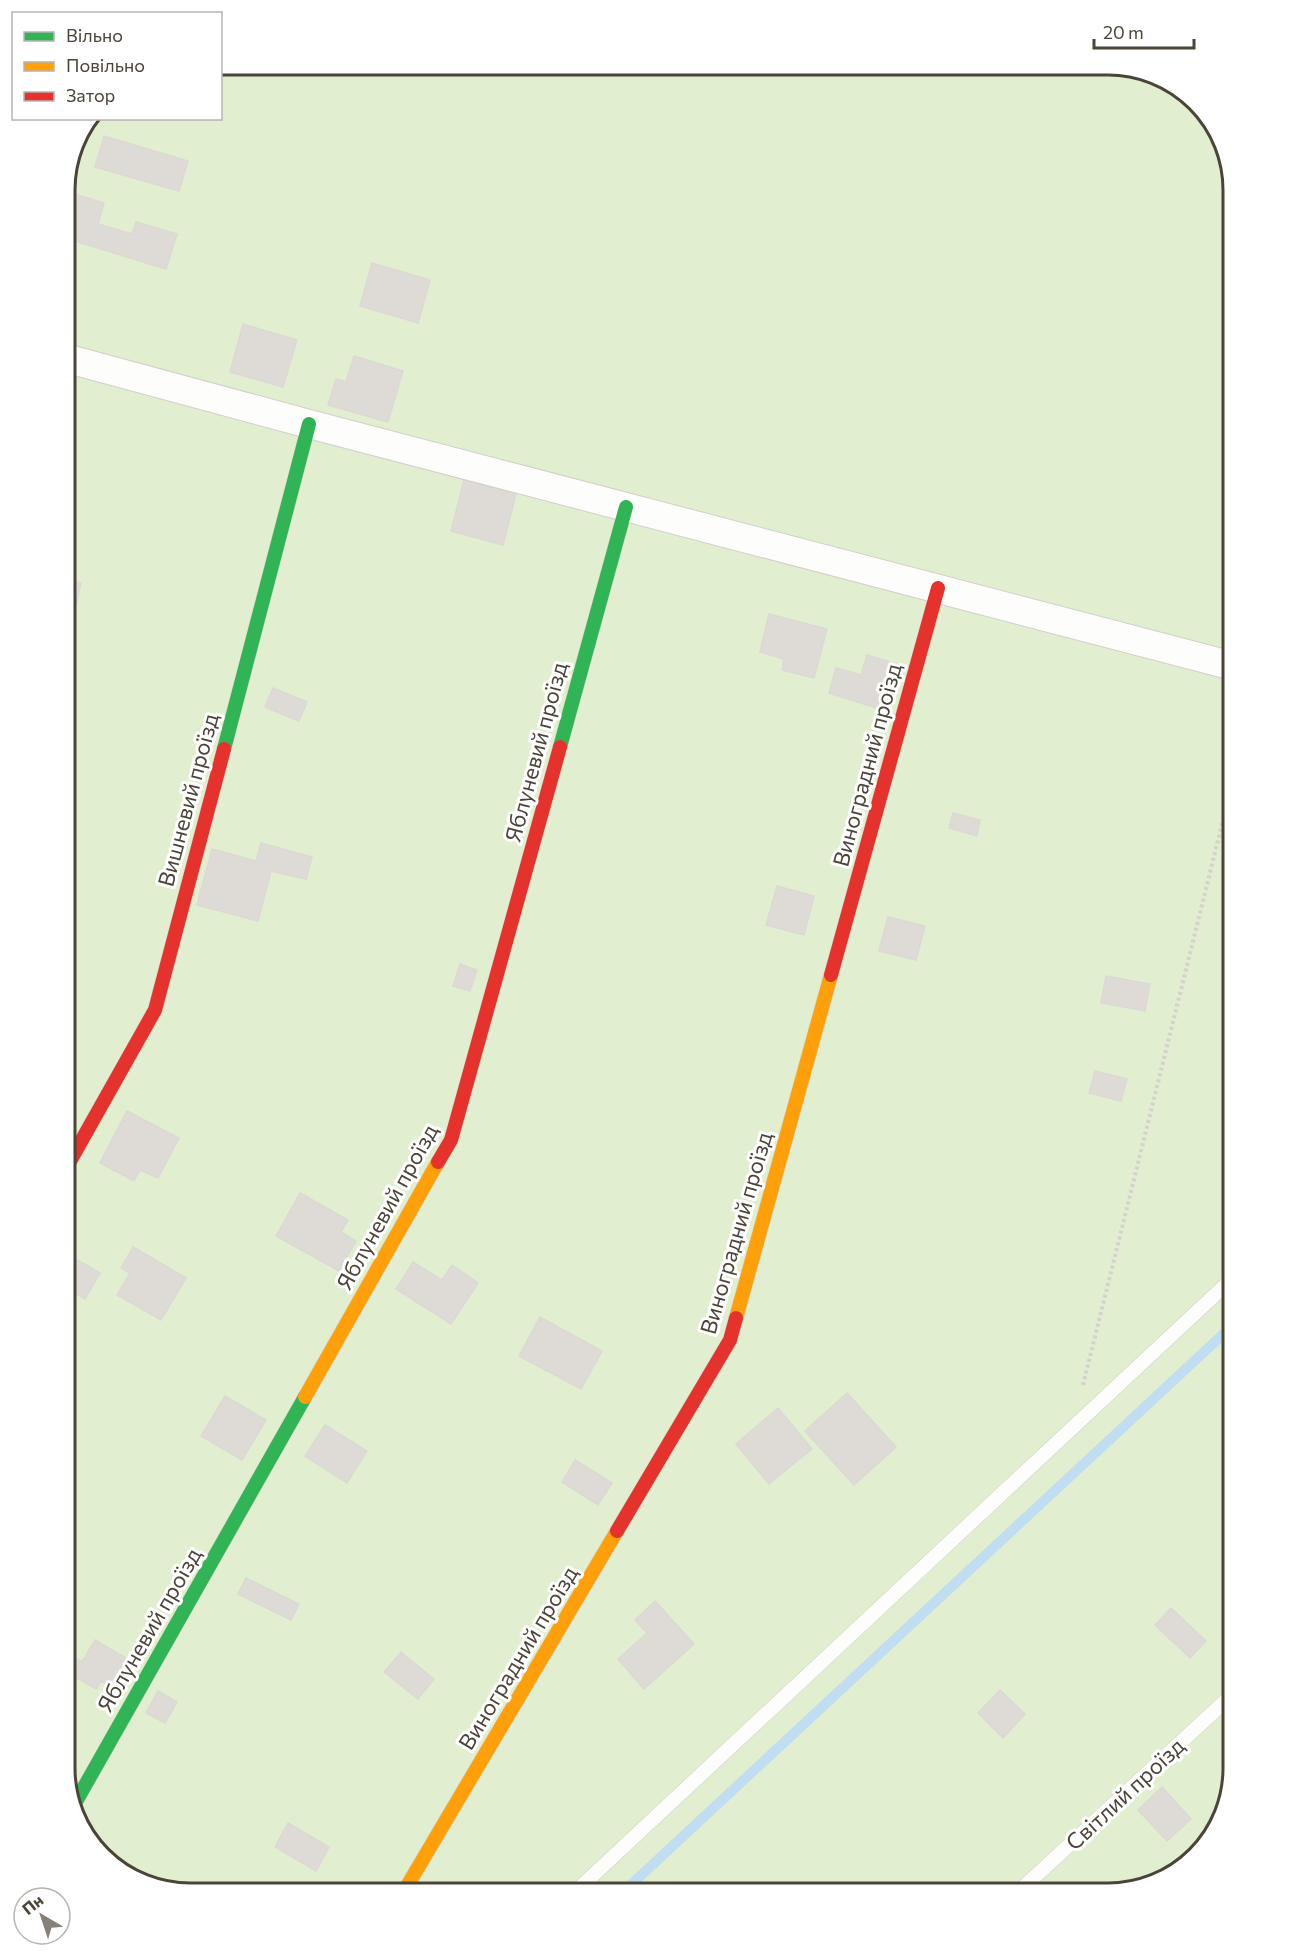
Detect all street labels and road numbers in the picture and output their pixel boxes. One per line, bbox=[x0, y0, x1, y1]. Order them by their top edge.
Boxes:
street label: Яблуневий проїзд bbox=[499, 659, 573, 845]
street label: Виноградний проїзд bbox=[826, 660, 907, 869]
street label: Вишневий проїзд bbox=[151, 710, 224, 889]
street label: Яблуневий проїзд bbox=[330, 1119, 443, 1294]
street label: Виноградний проїзд bbox=[694, 1129, 777, 1337]
street label: Яблуневий проїзд bbox=[91, 1543, 207, 1717]
street label: Виноградний проїзд bbox=[452, 1561, 583, 1754]
street label: Світлий проїзд bbox=[1060, 1732, 1190, 1855]

